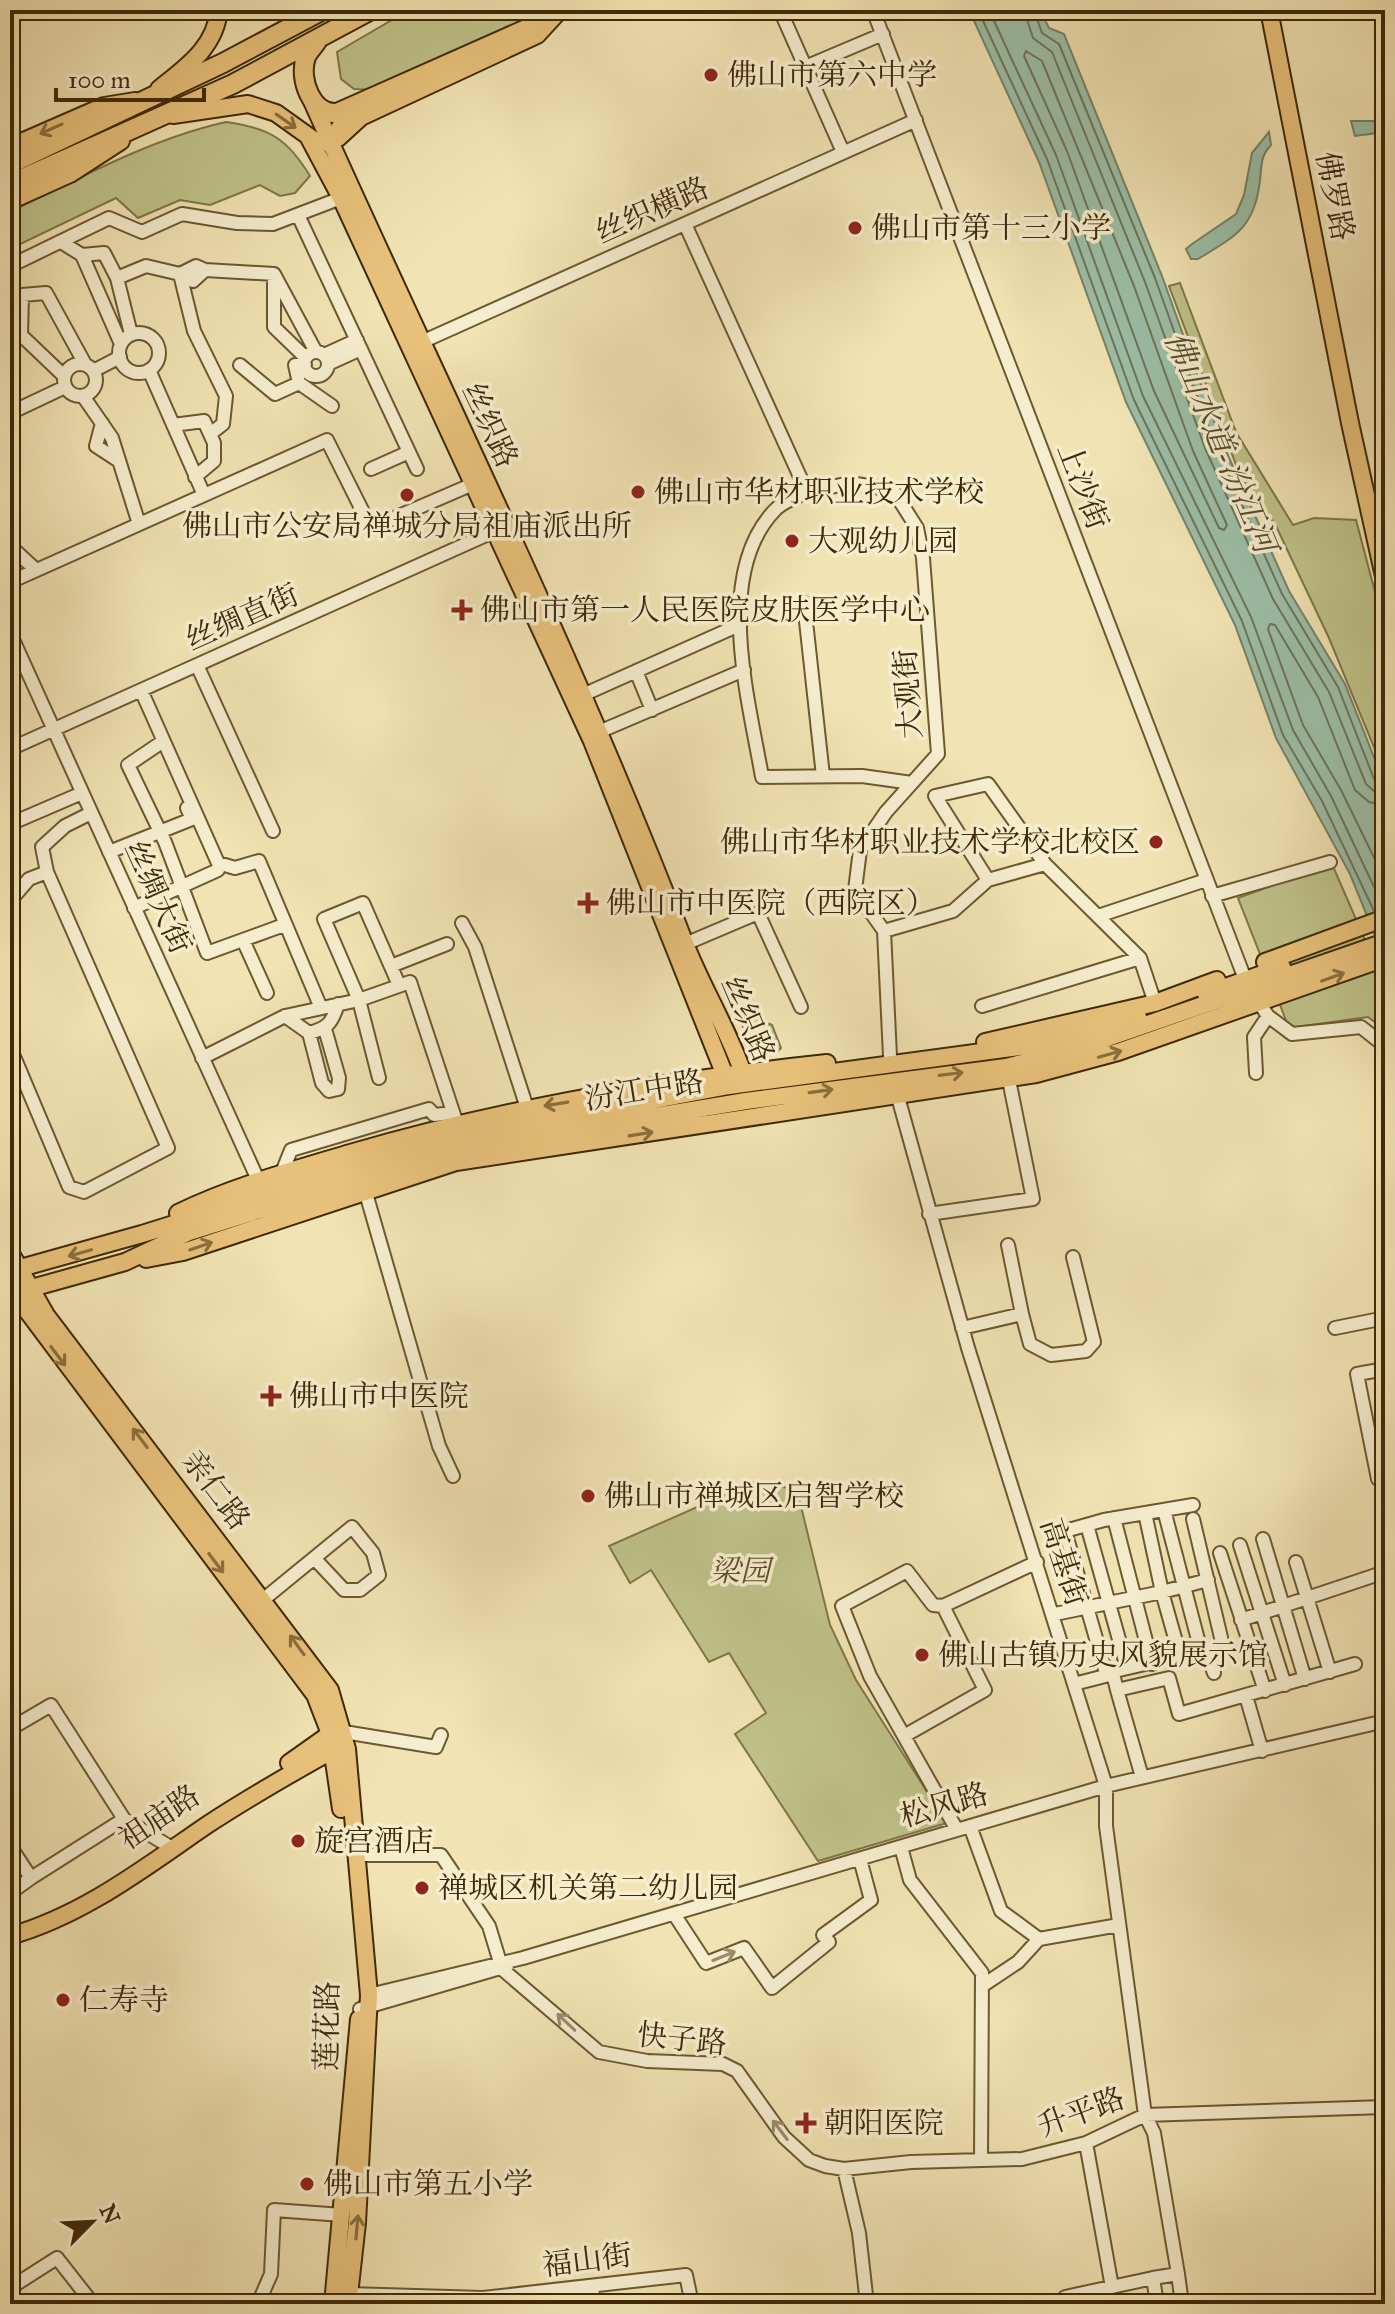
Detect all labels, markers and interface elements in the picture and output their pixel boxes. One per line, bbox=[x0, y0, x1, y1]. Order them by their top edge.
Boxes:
scale bar bbox=[56, 52, 204, 102]
place label: 佛山市第六中学 bbox=[727, 57, 937, 93]
text: 100 m bbox=[68, 65, 131, 95]
marker: 佛山市第六中学 bbox=[702, 66, 720, 84]
one-way arrow bbox=[274, 112, 296, 129]
one-way arrow bbox=[39, 122, 64, 137]
street label: 佛罗路 bbox=[1309, 148, 1361, 244]
street label: 丝织横路 bbox=[590, 169, 714, 251]
place label: 佛山市第十三小学 bbox=[871, 210, 1111, 246]
marker: 佛山市第十三小学 bbox=[846, 219, 864, 237]
water label: 佛山水道-汾江河 bbox=[1156, 326, 1287, 563]
street label: 丝织路 bbox=[455, 377, 525, 473]
street label: 上沙街 bbox=[1050, 438, 1116, 534]
place label: 佛山市华材职业技术学校 bbox=[654, 474, 984, 510]
marker: 佛山市华材职业技术学校 bbox=[629, 483, 647, 501]
marker: 佛山市公安局禅城分局祖庙派出所 bbox=[398, 486, 416, 504]
place label: 佛山市公安局禅城分局祖庙派出所 bbox=[182, 508, 632, 544]
place label: 大观幼儿园 bbox=[808, 523, 958, 559]
marker: 大观幼儿园 bbox=[783, 532, 801, 550]
street label: 丝绸直街 bbox=[180, 576, 304, 658]
place label: 佛山市第一人民医院皮肤医学中心 bbox=[480, 592, 930, 628]
marker: 佛山市第一人民医院皮肤医学中心 bbox=[451, 599, 473, 621]
street label: 大观街 bbox=[887, 648, 929, 740]
place label: 佛山市华材职业技术学校北校区 bbox=[720, 824, 1140, 860]
marker: 佛山市华材职业技术学校北校区 bbox=[1147, 833, 1165, 851]
street label: 丝绸大街 bbox=[117, 835, 199, 959]
place label: 佛山市中医院（西院区） bbox=[606, 885, 936, 921]
marker: 佛山市中医院（西院区） bbox=[577, 892, 599, 914]
one-way arrow bbox=[1320, 968, 1345, 983]
street label: 丝织路 bbox=[714, 971, 782, 1067]
one-way arrow bbox=[1097, 1046, 1123, 1061]
street label: 汾江中路 bbox=[582, 1063, 706, 1117]
one-way arrow bbox=[937, 1066, 963, 1081]
one-way arrow bbox=[808, 1083, 833, 1098]
one-way arrow bbox=[544, 1097, 569, 1112]
one-way arrow bbox=[628, 1126, 654, 1141]
one-way arrow bbox=[188, 1237, 213, 1252]
one-way arrow bbox=[68, 1246, 94, 1261]
one-way arrow bbox=[50, 1345, 67, 1366]
place label: 佛山市中医院 bbox=[289, 1378, 469, 1414]
marker: 佛山市中医院 bbox=[260, 1385, 282, 1407]
one-way arrow bbox=[132, 1427, 149, 1449]
street label: 亲仁路 bbox=[175, 1443, 257, 1537]
place label: 佛山市禅城区启智学校 bbox=[604, 1478, 904, 1514]
marker: 佛山市禅城区启智学校 bbox=[579, 1487, 597, 1505]
street label: 高基街 bbox=[1033, 1514, 1095, 1610]
one-way arrow bbox=[208, 1552, 225, 1573]
park label: 梁园 bbox=[710, 1553, 774, 1589]
one-way arrow bbox=[289, 1635, 306, 1656]
place label: 佛山古镇历史风貌展示馆 bbox=[938, 1637, 1268, 1673]
marker: 佛山古镇历史风貌展示馆 bbox=[913, 1646, 931, 1664]
street label: 松风路 bbox=[896, 1775, 992, 1835]
street label: 祖庙路 bbox=[112, 1777, 206, 1857]
place label: 旋宫酒店 bbox=[314, 1823, 434, 1859]
marker: 旋宫酒店 bbox=[289, 1832, 307, 1850]
place label: 禅城区机关第二幼儿园 bbox=[438, 1870, 738, 1906]
marker: 禅城区机关第二幼儿园 bbox=[413, 1879, 431, 1897]
one-way arrow bbox=[711, 1948, 736, 1963]
street label: 莲花路 bbox=[308, 1981, 346, 2071]
place label: 仁寿寺 bbox=[79, 1982, 169, 2018]
marker: 仁寿寺 bbox=[54, 1991, 72, 2009]
one-way arrow bbox=[556, 2013, 576, 2031]
street label: 快子路 bbox=[635, 2016, 729, 2062]
street label: 升平路 bbox=[1033, 2080, 1129, 2144]
place label: 朝阳医院 bbox=[824, 2105, 944, 2141]
marker: 朝阳医院 bbox=[795, 2112, 817, 2134]
one-way arrow bbox=[772, 2120, 789, 2141]
place label: 佛山市第五小学 bbox=[323, 2166, 533, 2202]
marker: 佛山市第五小学 bbox=[298, 2175, 316, 2193]
north arrow bbox=[52, 2182, 132, 2262]
text: N bbox=[94, 2200, 126, 2228]
one-way arrow bbox=[349, 2214, 364, 2240]
street label: 福山街 bbox=[540, 2237, 634, 2283]

